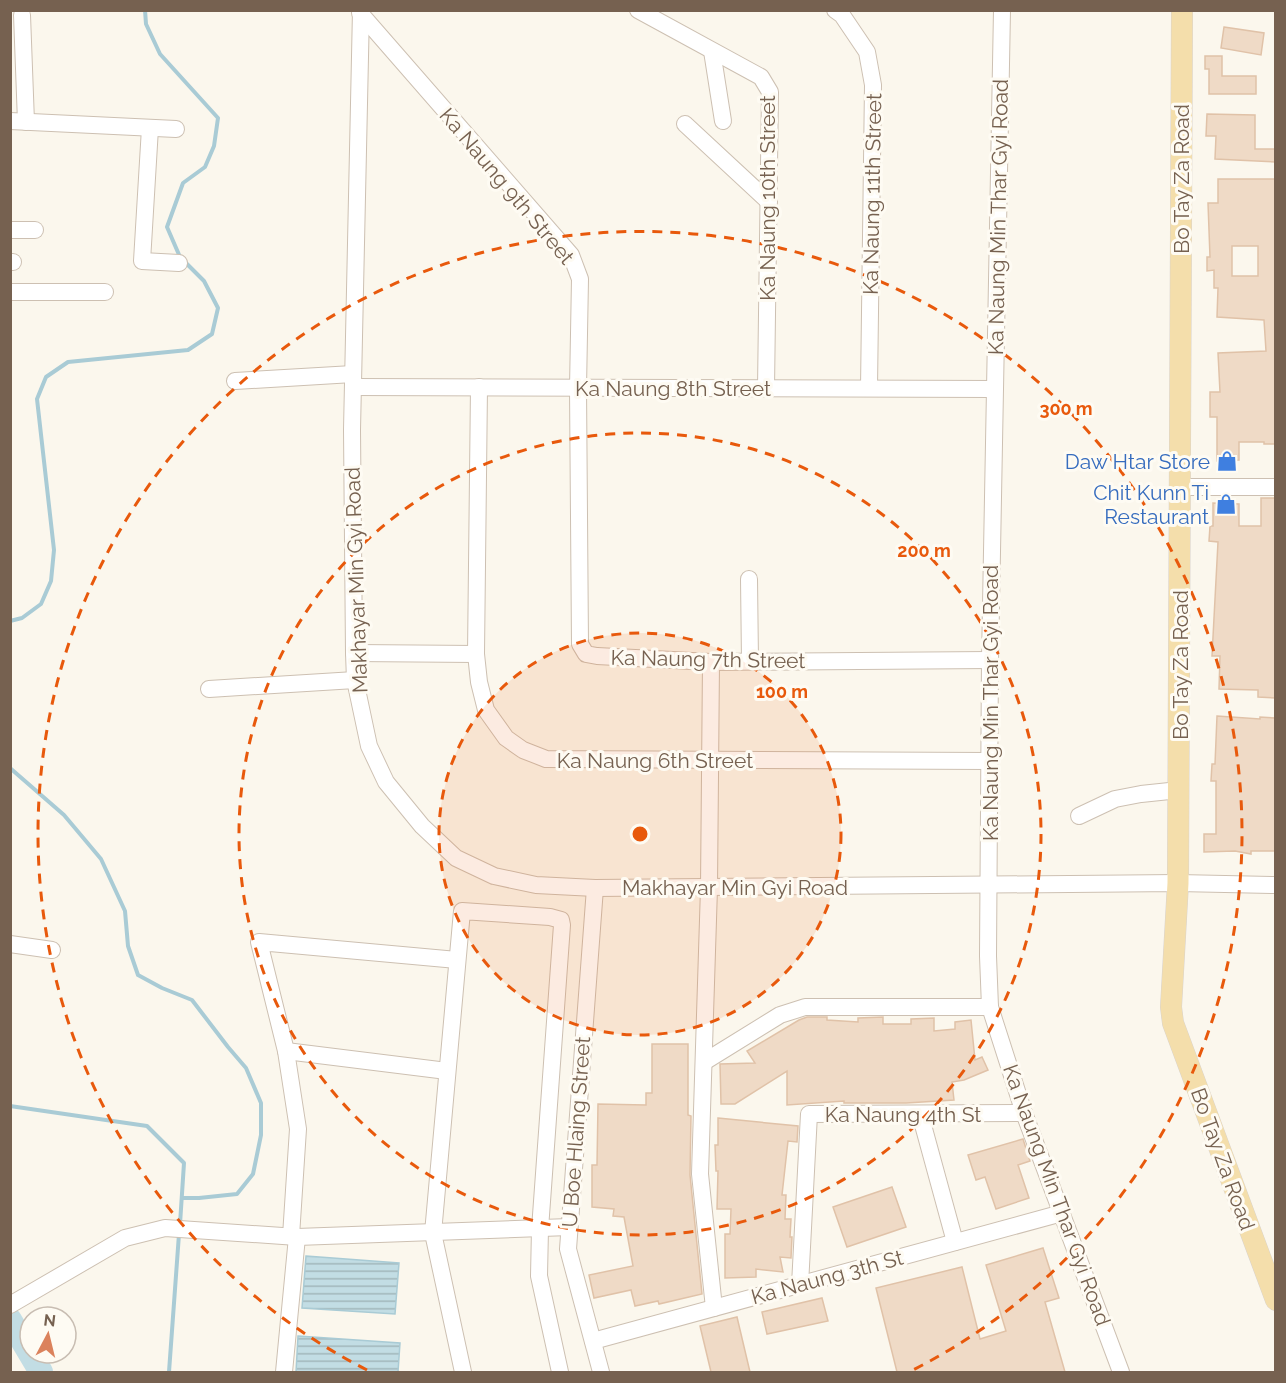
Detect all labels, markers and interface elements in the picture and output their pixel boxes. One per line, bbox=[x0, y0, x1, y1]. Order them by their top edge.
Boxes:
street label: Ka Naung Min Thar Gyi Road bbox=[983, 79, 1013, 355]
street label: Ka Naung 11th Street bbox=[858, 93, 886, 295]
street label: Ka Naung 10th Street bbox=[755, 95, 780, 301]
street label: Ka Naung 9th Street bbox=[434, 103, 580, 269]
street label: Bo Tay Za Road bbox=[1169, 104, 1194, 254]
street label: Ka Naung 8th Street bbox=[575, 376, 771, 401]
text: 300 m bbox=[1039, 398, 1093, 419]
place label: Daw Htar Store bbox=[1065, 449, 1210, 474]
shop icon: Daw Htar Store bbox=[1215, 449, 1239, 473]
street label: Makhayar Min Gyi Road bbox=[340, 467, 372, 693]
place label: Chit Kunn Ti Restaurant bbox=[1093, 480, 1209, 529]
shop icon: Chit Kunn Ti Restaurant bbox=[1214, 492, 1238, 516]
text: 200 m bbox=[897, 540, 951, 561]
street label: Ka Naung Min Thar Gyi Road bbox=[978, 565, 1003, 841]
street label: Bo Tay Za Road bbox=[1168, 590, 1193, 740]
street label: Ka Naung 7th Street bbox=[610, 645, 806, 673]
text: 100 m bbox=[756, 681, 808, 702]
street label: Ka Naung 6th Street bbox=[557, 748, 753, 773]
centre of rings bbox=[630, 824, 650, 844]
street label: Makhayar Min Gyi Road bbox=[622, 875, 848, 900]
street label: U Boe Hlaing Street bbox=[557, 1036, 595, 1228]
street label: Ka Naung Min Thar Gyi Road bbox=[998, 1061, 1116, 1329]
street label: Bo Tay Za Road bbox=[1186, 1084, 1260, 1234]
street label: Ka Naung 4th St bbox=[825, 1102, 981, 1127]
street label: Ka Naung 3th St bbox=[748, 1245, 906, 1309]
north arrow bbox=[18, 1305, 78, 1365]
text: N bbox=[43, 1310, 57, 1331]

